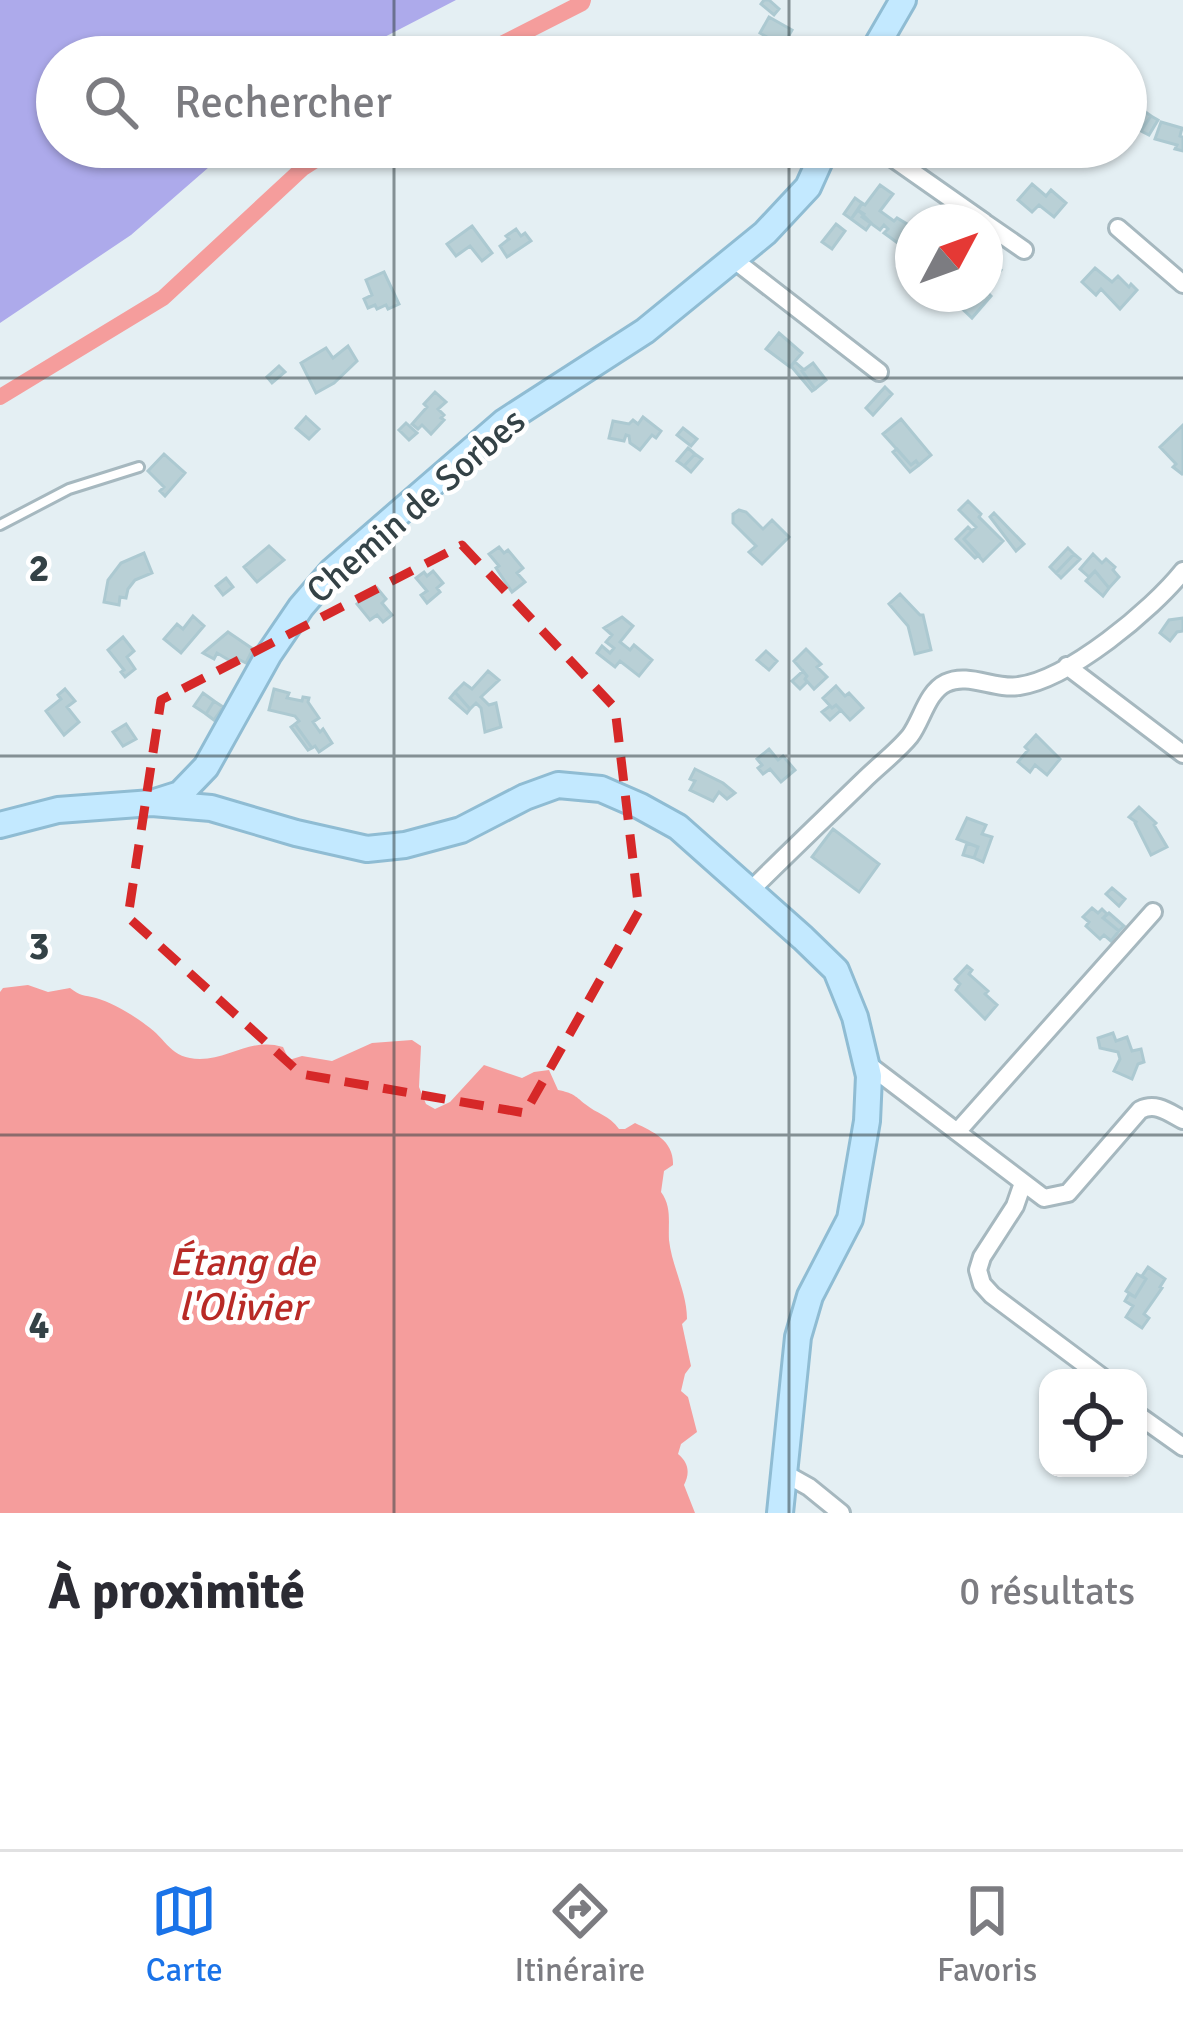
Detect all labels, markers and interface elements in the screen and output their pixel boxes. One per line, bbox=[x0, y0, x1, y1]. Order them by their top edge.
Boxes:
search box bbox=[36, 36, 1147, 168]
icon: search bbox=[78, 69, 144, 135]
text: Rechercher bbox=[174, 75, 392, 130]
north arrow bbox=[895, 204, 1003, 312]
street label: Chemin de Sorbes bbox=[297, 399, 535, 613]
text: 2 bbox=[28, 544, 50, 592]
text: 3 bbox=[28, 922, 50, 970]
water label: Étang de l'Olivier bbox=[169, 1238, 317, 1331]
text: 4 bbox=[28, 1301, 50, 1349]
map controls bbox=[1039, 1369, 1147, 1477]
button: locate bbox=[1039, 1369, 1147, 1477]
text: À proximité bbox=[48, 1560, 305, 1623]
text: 0 résultats bbox=[959, 1567, 1135, 1615]
tab: Carte bbox=[146, 1878, 223, 1991]
tab: Itinéraire bbox=[515, 1878, 645, 1991]
tab: Favoris bbox=[937, 1878, 1037, 1991]

